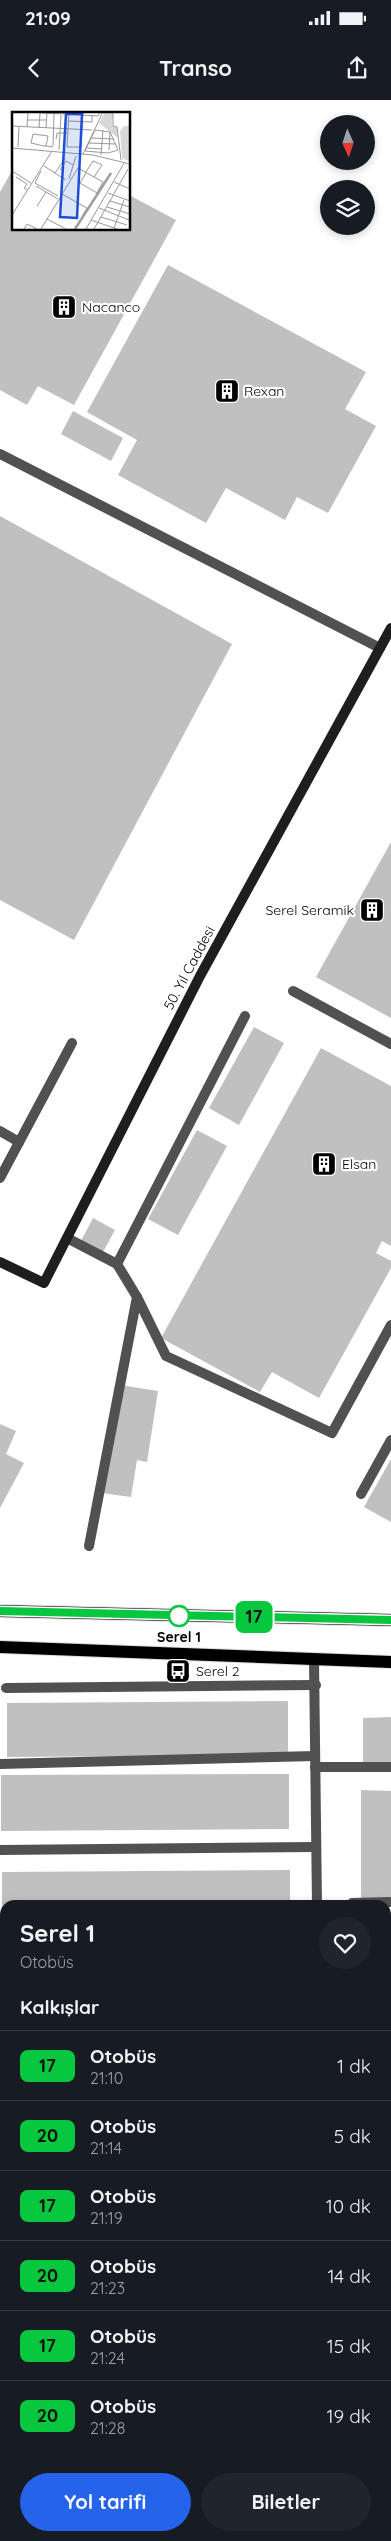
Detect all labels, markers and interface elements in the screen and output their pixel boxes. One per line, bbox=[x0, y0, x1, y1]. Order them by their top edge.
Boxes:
text: 21:09 bbox=[25, 6, 71, 30]
icon: back bbox=[20, 54, 48, 82]
text: Transo bbox=[159, 54, 232, 82]
icon: share bbox=[343, 54, 371, 82]
inset map bbox=[12, 112, 130, 230]
north arrow bbox=[320, 115, 375, 170]
map controls bbox=[320, 115, 375, 235]
button: layers bbox=[320, 180, 375, 235]
building icon: Nacanco bbox=[51, 294, 77, 320]
place label: Nacanco bbox=[82, 298, 140, 316]
building icon: Rexan bbox=[214, 378, 240, 404]
place label: Rexan bbox=[244, 382, 284, 400]
building icon: Serel Seramik bbox=[359, 897, 385, 923]
place label: Serel Seramik bbox=[265, 901, 354, 919]
street label: 50. Yıl Caddesi bbox=[159, 923, 219, 1013]
building icon: Elsan bbox=[311, 1151, 337, 1177]
place label: Elsan bbox=[342, 1155, 376, 1173]
line badge: 17 bbox=[232, 1601, 276, 1633]
marker: Serel 1 bbox=[168, 1605, 190, 1627]
text: 17 bbox=[246, 1605, 262, 1628]
place label: Serel 1 bbox=[157, 1628, 201, 1646]
bus stop icon: Serel 2 bbox=[165, 1658, 191, 1684]
place label: Serel 2 bbox=[196, 1662, 240, 1680]
button: heart bbox=[319, 1917, 371, 1969]
text: Serel 1 bbox=[20, 1918, 95, 1948]
text: Otobüs bbox=[20, 1952, 74, 1972]
text: Kalkışlar bbox=[20, 1995, 99, 2019]
text: Otobüs bbox=[90, 2044, 156, 2068]
text: 17 bbox=[39, 2054, 56, 2077]
text: 1 dk bbox=[337, 2054, 371, 2078]
text: 21:10 bbox=[90, 2068, 123, 2088]
text: Otobüs bbox=[90, 2114, 156, 2138]
text: 20 bbox=[37, 2124, 58, 2147]
text: 5 dk bbox=[334, 2124, 371, 2148]
text: 21:14 bbox=[90, 2138, 122, 2158]
text: Otobüs bbox=[90, 2184, 156, 2208]
text: 17 bbox=[39, 2194, 56, 2217]
text: 10 dk bbox=[326, 2194, 371, 2218]
text: 21:19 bbox=[90, 2208, 123, 2228]
text: Otobüs bbox=[90, 2254, 156, 2278]
text: 20 bbox=[37, 2264, 58, 2287]
text: 14 dk bbox=[327, 2264, 371, 2288]
text: 21:23 bbox=[90, 2278, 125, 2298]
text: Otobüs bbox=[90, 2324, 156, 2348]
text: 17 bbox=[39, 2334, 56, 2357]
text: 15 dk bbox=[327, 2334, 371, 2358]
text: 21:24 bbox=[90, 2348, 125, 2368]
text: Otobüs bbox=[90, 2394, 156, 2418]
text: 20 bbox=[37, 2404, 58, 2427]
text: 19 dk bbox=[327, 2404, 371, 2428]
text: 21:28 bbox=[90, 2418, 125, 2438]
button: Yol tarifi bbox=[20, 2473, 191, 2531]
button: Biletler bbox=[201, 2473, 371, 2531]

